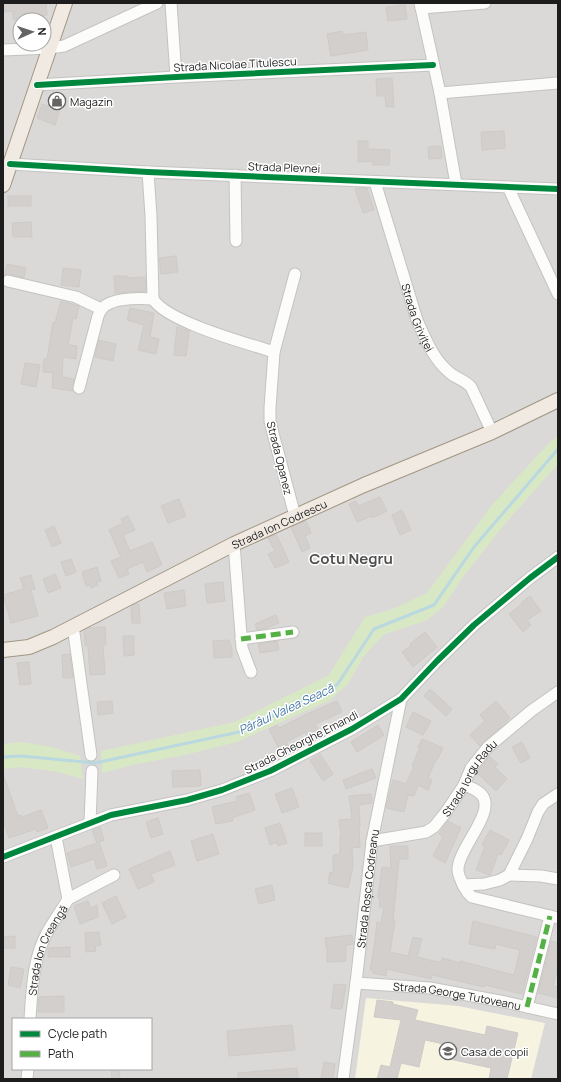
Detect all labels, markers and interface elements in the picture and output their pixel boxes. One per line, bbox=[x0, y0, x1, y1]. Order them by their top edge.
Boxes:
north arrow bbox=[12, 12, 52, 52]
text: N bbox=[35, 27, 50, 36]
street label: Strada Nicolae Titulescu bbox=[173, 53, 297, 75]
shop icon: Magazin bbox=[47, 91, 67, 111]
place label: Magazin bbox=[70, 94, 113, 109]
street label: Strada Plevnei bbox=[248, 158, 320, 176]
street label: Strada Griviței bbox=[399, 281, 438, 354]
street label: Strada Opanez bbox=[264, 420, 296, 496]
street label: Strada Ion Codrescu bbox=[229, 495, 329, 552]
district label: Cotu Negru bbox=[309, 548, 393, 569]
water label: Pârâul Valea Seacă bbox=[236, 679, 338, 738]
street label: Strada Gheorghe Emandi bbox=[242, 707, 360, 777]
street label: Strada Iorgu Radu bbox=[438, 736, 500, 819]
street label: Strada Roșca Codreanu bbox=[352, 828, 382, 949]
street label: Strada Ion Creangă bbox=[24, 902, 70, 996]
street label: Strada George Tutoveanu bbox=[393, 978, 523, 1013]
legend bbox=[12, 1018, 152, 1070]
text: Cycle path bbox=[48, 1025, 107, 1042]
school or university icon: Casa de copii bbox=[438, 1041, 458, 1061]
place label: Casa de copii bbox=[461, 1044, 528, 1059]
text: Path bbox=[48, 1045, 74, 1062]

